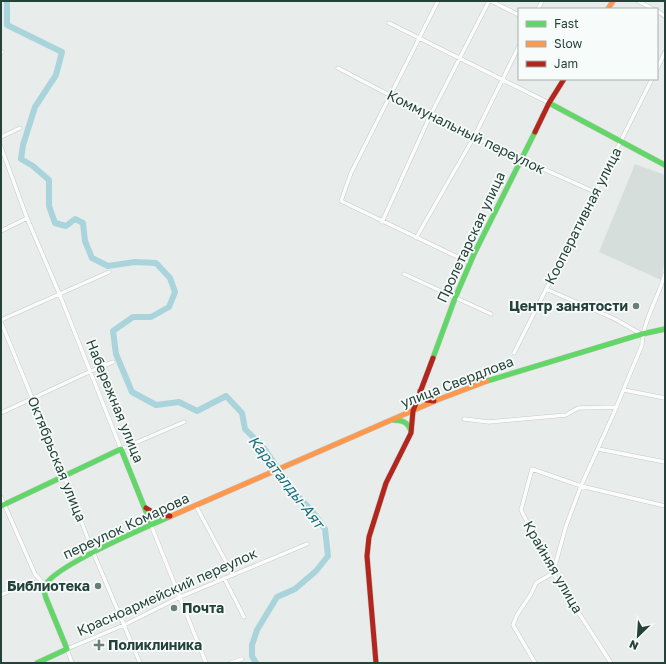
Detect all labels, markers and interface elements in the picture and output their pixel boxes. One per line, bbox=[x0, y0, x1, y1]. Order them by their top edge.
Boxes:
legend bbox=[518, 8, 658, 80]
text: Fast bbox=[554, 16, 579, 31]
text: Slow bbox=[554, 36, 582, 51]
text: Jam bbox=[554, 56, 578, 71]
street label: Коммунальный переулок bbox=[384, 86, 548, 177]
street label: Кооперативная улица bbox=[541, 144, 625, 287]
street label: Пролетарская улица bbox=[433, 169, 508, 305]
place label: Центр занятости bbox=[509, 297, 628, 314]
marker: Центр занятости bbox=[631, 301, 641, 311]
street label: Набережная улица bbox=[83, 337, 148, 465]
street label: улица Свердлова bbox=[398, 352, 516, 411]
street label: Октябрьская улица bbox=[25, 394, 90, 524]
water label: Караталды-Аят bbox=[245, 431, 330, 533]
street label: переулок Комарова bbox=[60, 489, 192, 562]
street label: Крайняя улица bbox=[520, 518, 587, 616]
street label: Красноармейский переулок bbox=[74, 544, 260, 639]
place label: Библиотека bbox=[7, 577, 90, 594]
marker: Библиотека bbox=[93, 581, 103, 591]
place label: Почта bbox=[182, 599, 224, 616]
marker: Почта bbox=[169, 603, 179, 613]
north arrow bbox=[618, 616, 658, 656]
place label: Поликлиника bbox=[108, 636, 202, 653]
text: N bbox=[627, 638, 640, 653]
marker: Поликлиника bbox=[93, 639, 105, 651]

